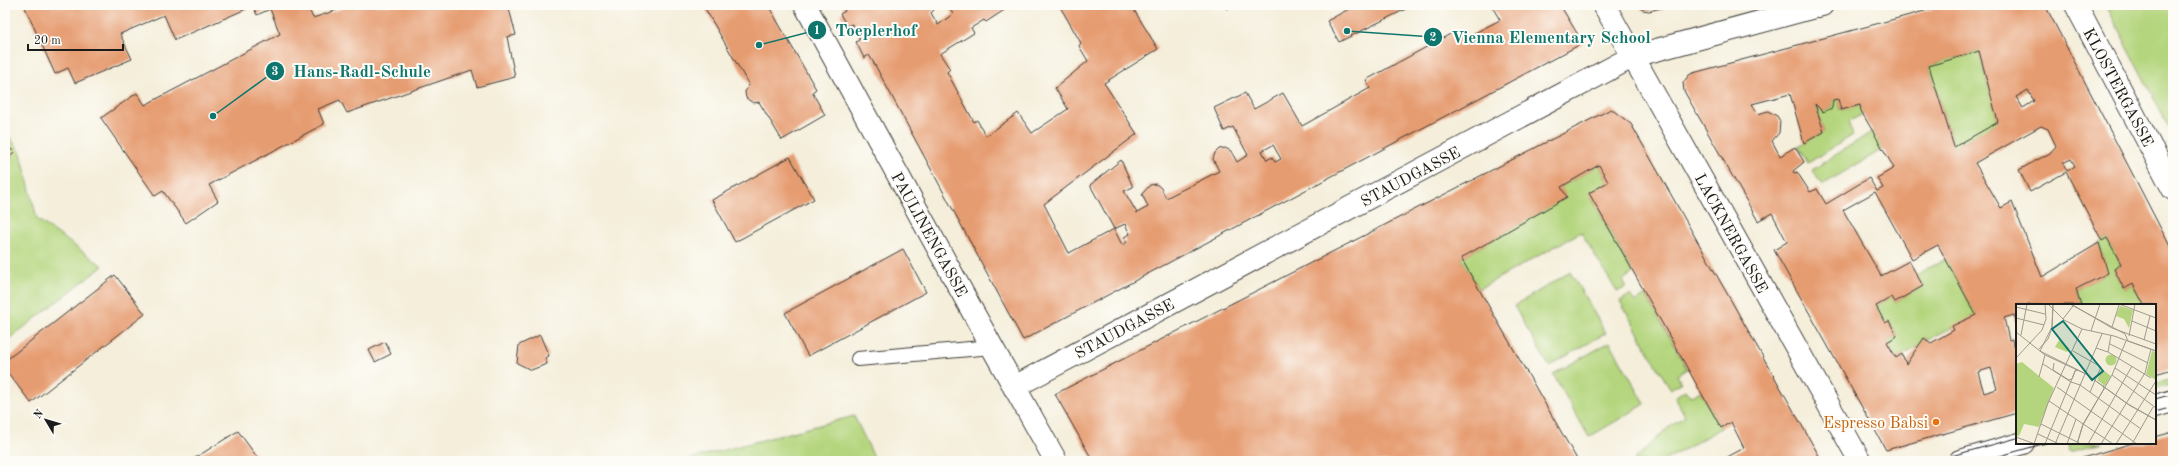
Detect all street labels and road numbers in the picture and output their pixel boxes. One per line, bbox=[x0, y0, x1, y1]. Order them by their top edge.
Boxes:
street label: KLOSTERGASSE bbox=[2079, 26, 2155, 150]
street label: STAUDGASSE bbox=[1359, 145, 1463, 211]
street label: PAULINENGASSE bbox=[887, 170, 969, 300]
street label: LACKNERGASSE bbox=[1691, 172, 1770, 296]
street label: STAUDGASSE bbox=[1073, 297, 1177, 363]

